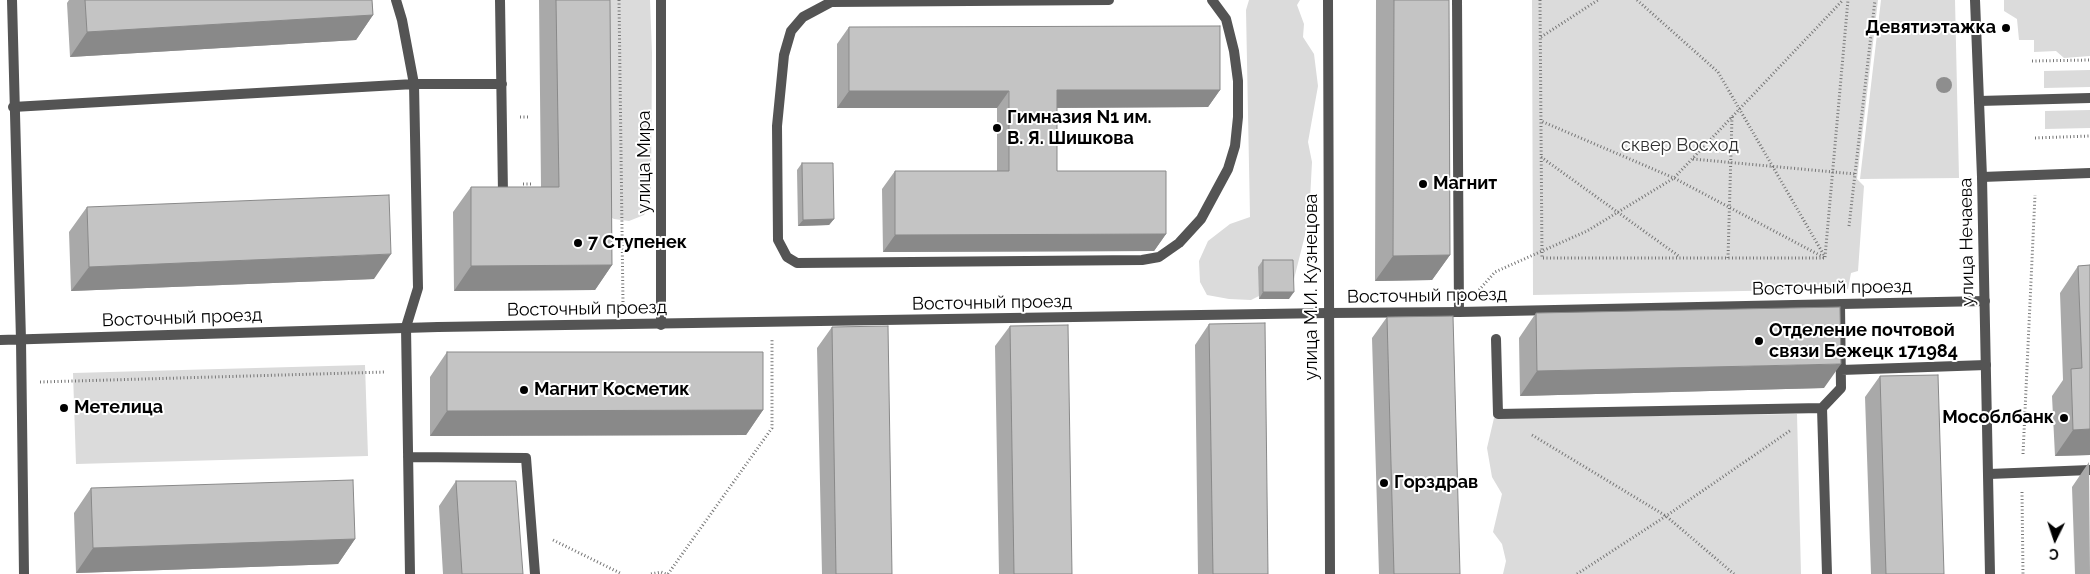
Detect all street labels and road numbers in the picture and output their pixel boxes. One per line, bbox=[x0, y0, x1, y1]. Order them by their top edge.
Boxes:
street label: улица Мира bbox=[634, 111, 656, 213]
street label: улица Нечаева bbox=[1955, 178, 1979, 306]
street label: улица М.И. Кузнецова bbox=[1301, 194, 1323, 380]
street label: Восточный проезд bbox=[1752, 276, 1912, 300]
street label: Восточный проезд bbox=[1347, 284, 1507, 308]
street label: Восточный проезд bbox=[912, 291, 1072, 315]
street label: Восточный проезд bbox=[507, 297, 667, 321]
street label: Восточный проезд bbox=[101, 304, 263, 332]

